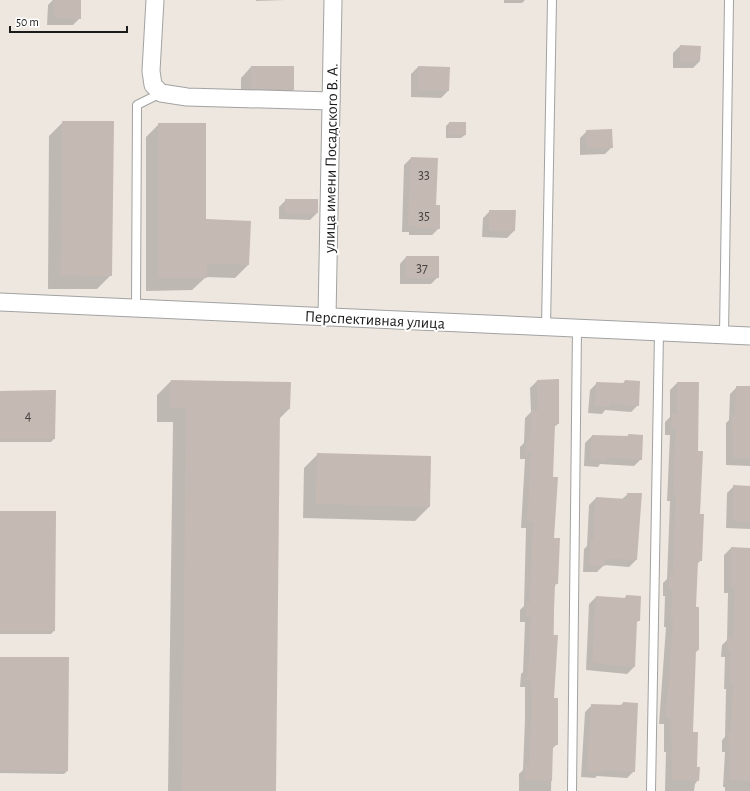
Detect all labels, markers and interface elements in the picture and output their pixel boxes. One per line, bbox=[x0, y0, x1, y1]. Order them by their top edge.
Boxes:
scale bar bbox=[10, 8, 127, 34]
text: 50 m bbox=[16, 16, 39, 28]
street label: улица имени Посадского В. А. bbox=[321, 63, 342, 254]
house number: 33 bbox=[418, 168, 430, 182]
house number: 35 bbox=[418, 209, 430, 223]
house number: 37 bbox=[416, 261, 428, 275]
street label: Перспективная улица bbox=[304, 308, 445, 333]
house number: 4 bbox=[25, 409, 32, 423]

